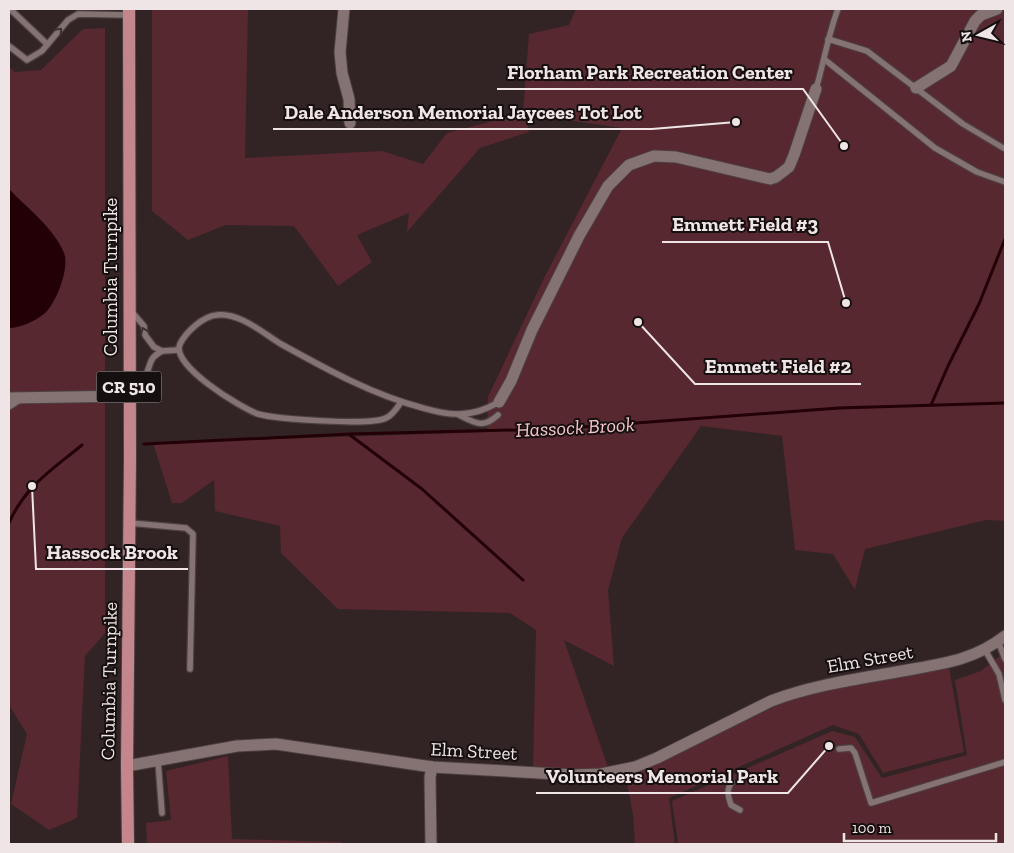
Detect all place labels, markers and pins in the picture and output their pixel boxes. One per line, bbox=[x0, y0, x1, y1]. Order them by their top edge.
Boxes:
callout: Florham Park Recreation Center bbox=[497, 54, 803, 89]
callout: Dale Anderson Memorial Jaycees Tot Lot bbox=[273, 94, 652, 129]
callout: Emmett Field #3 bbox=[662, 207, 828, 242]
callout: Emmett Field #2 bbox=[695, 349, 861, 384]
callout: Hassock Brook bbox=[36, 534, 188, 569]
callout: Volunteers Memorial Park bbox=[536, 758, 788, 793]

